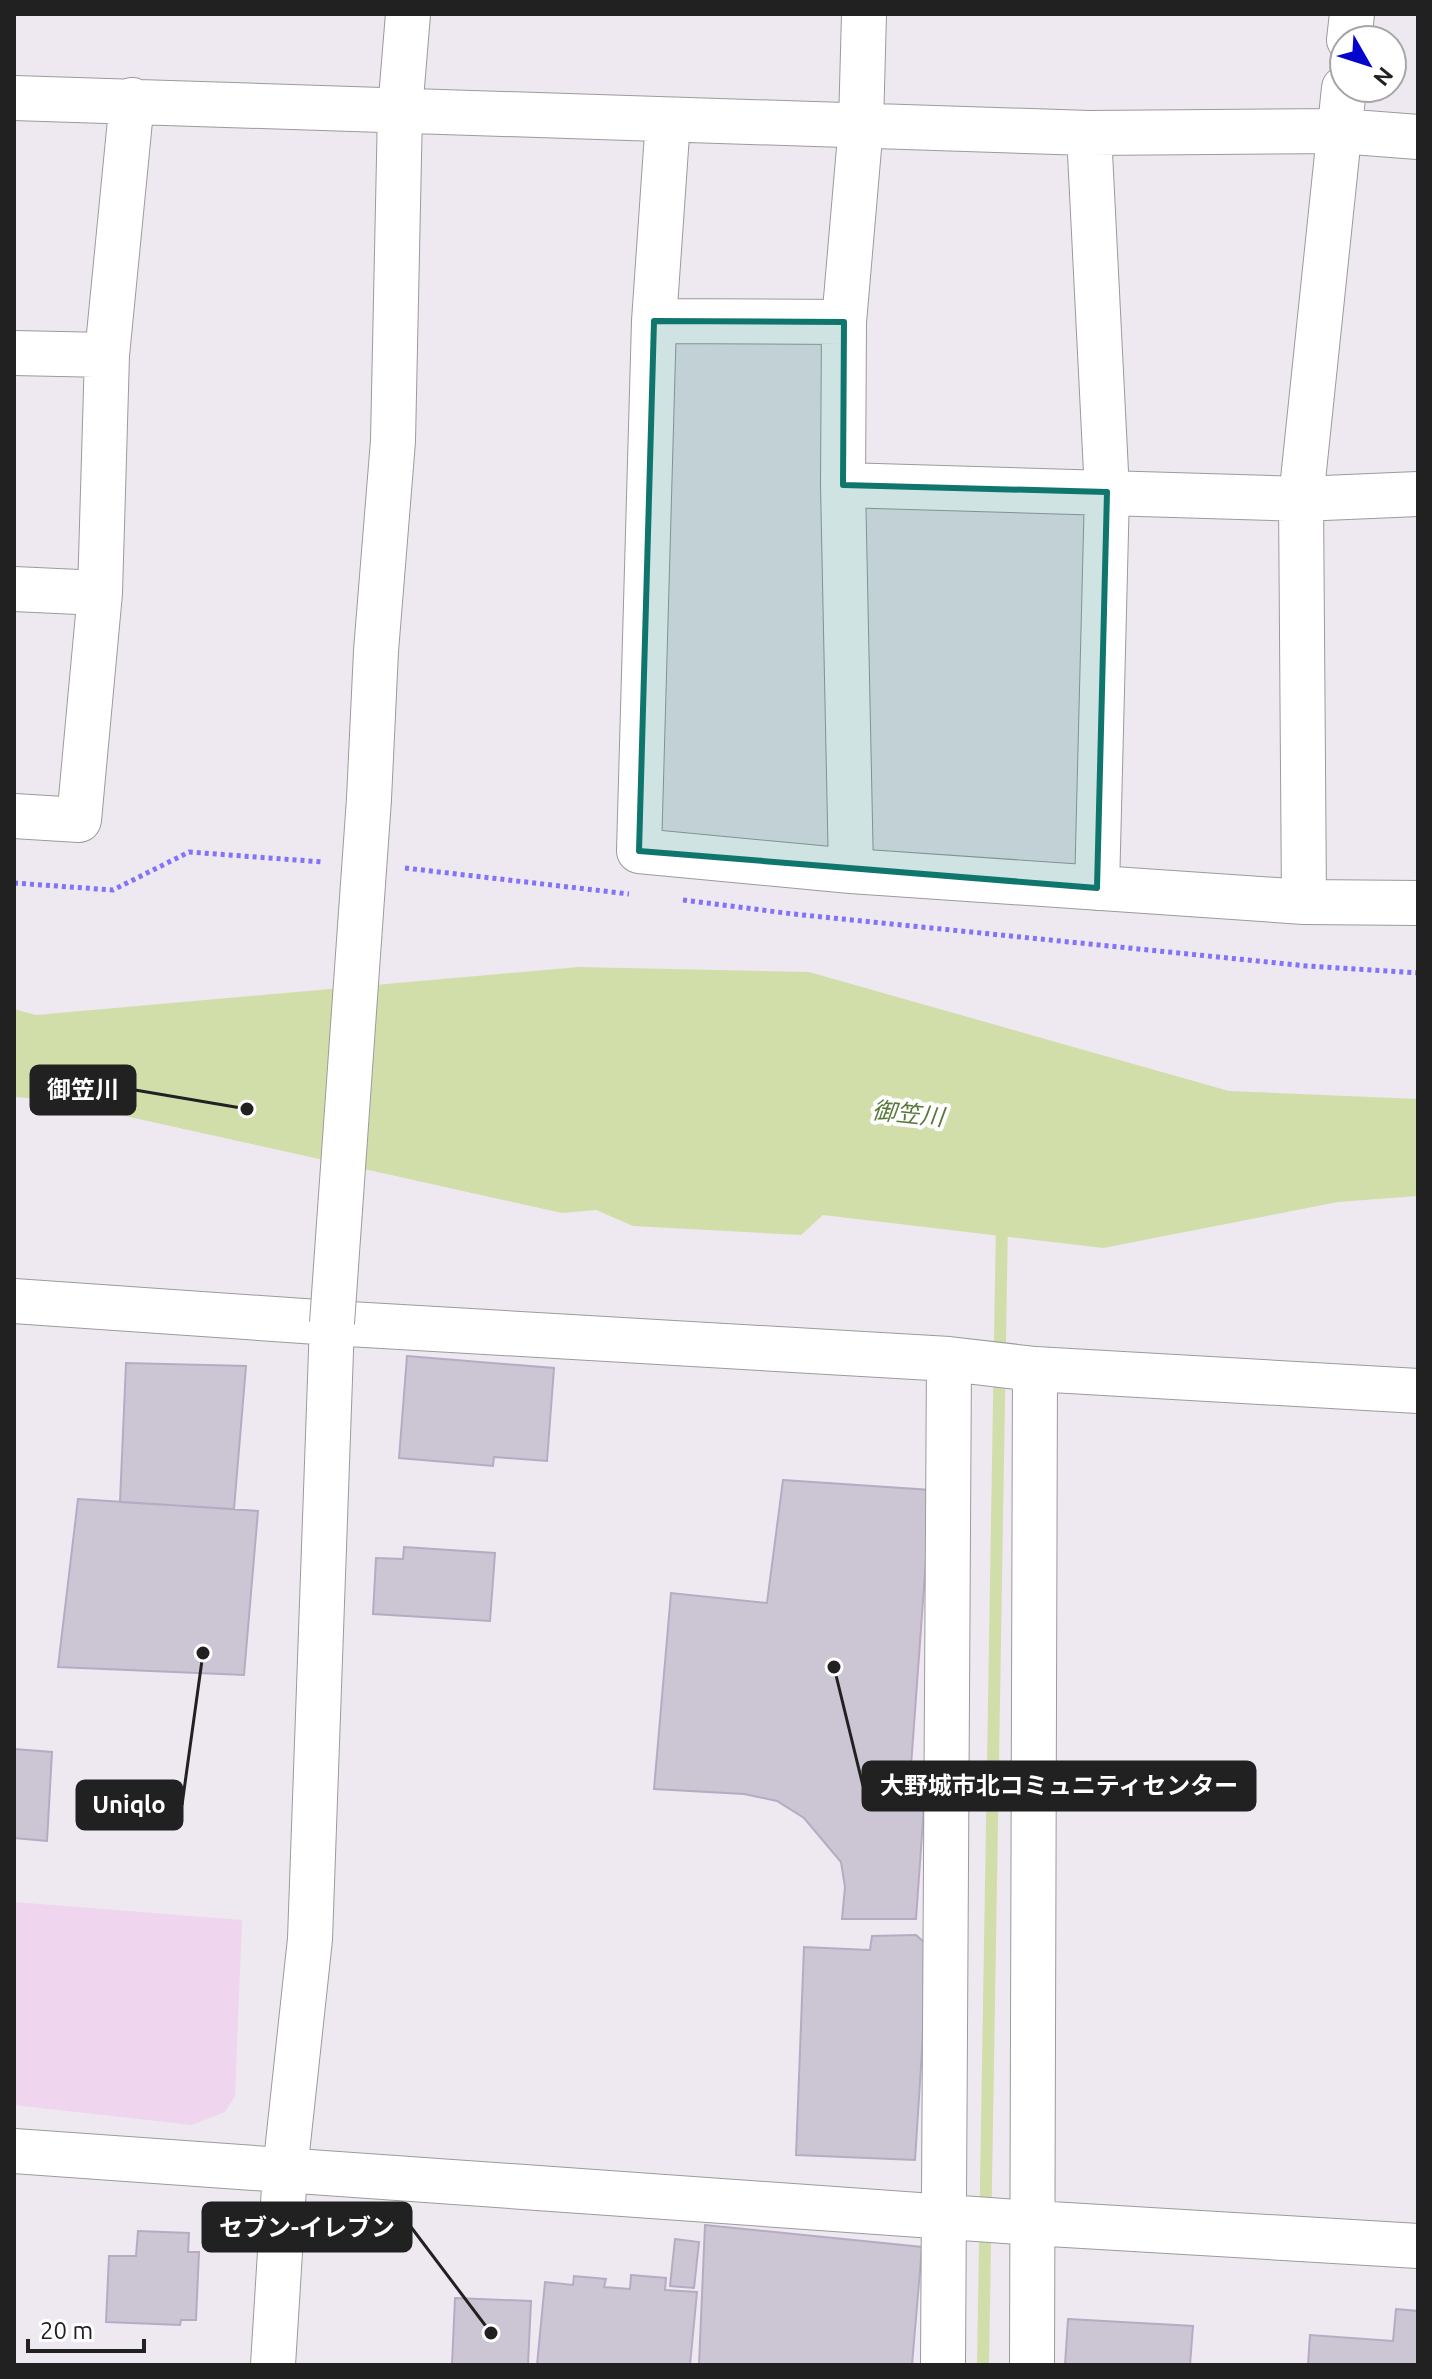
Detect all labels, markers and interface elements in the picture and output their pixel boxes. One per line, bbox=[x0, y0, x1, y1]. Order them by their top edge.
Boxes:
north arrow bbox=[1328, 24, 1408, 104]
text: N bbox=[1369, 63, 1399, 91]
callout: 御笠川 bbox=[31, 1066, 135, 1114]
text: 御笠川 bbox=[47, 1076, 119, 1103]
water label: 御笠川 bbox=[871, 1096, 948, 1131]
callout: 大野城市北コミュニティセンター bbox=[863, 1762, 1255, 1810]
text: 大野城市北コミュニティセンター bbox=[880, 1772, 1238, 1799]
callout: Uniqlo bbox=[77, 1781, 182, 1829]
text: Uniqlo bbox=[92, 1791, 166, 1818]
callout: セブン-イレブン bbox=[203, 2203, 411, 2251]
text: セブン-イレブン bbox=[219, 2214, 395, 2241]
scale bar bbox=[28, 2303, 144, 2353]
text: 20 m bbox=[40, 2317, 93, 2344]

